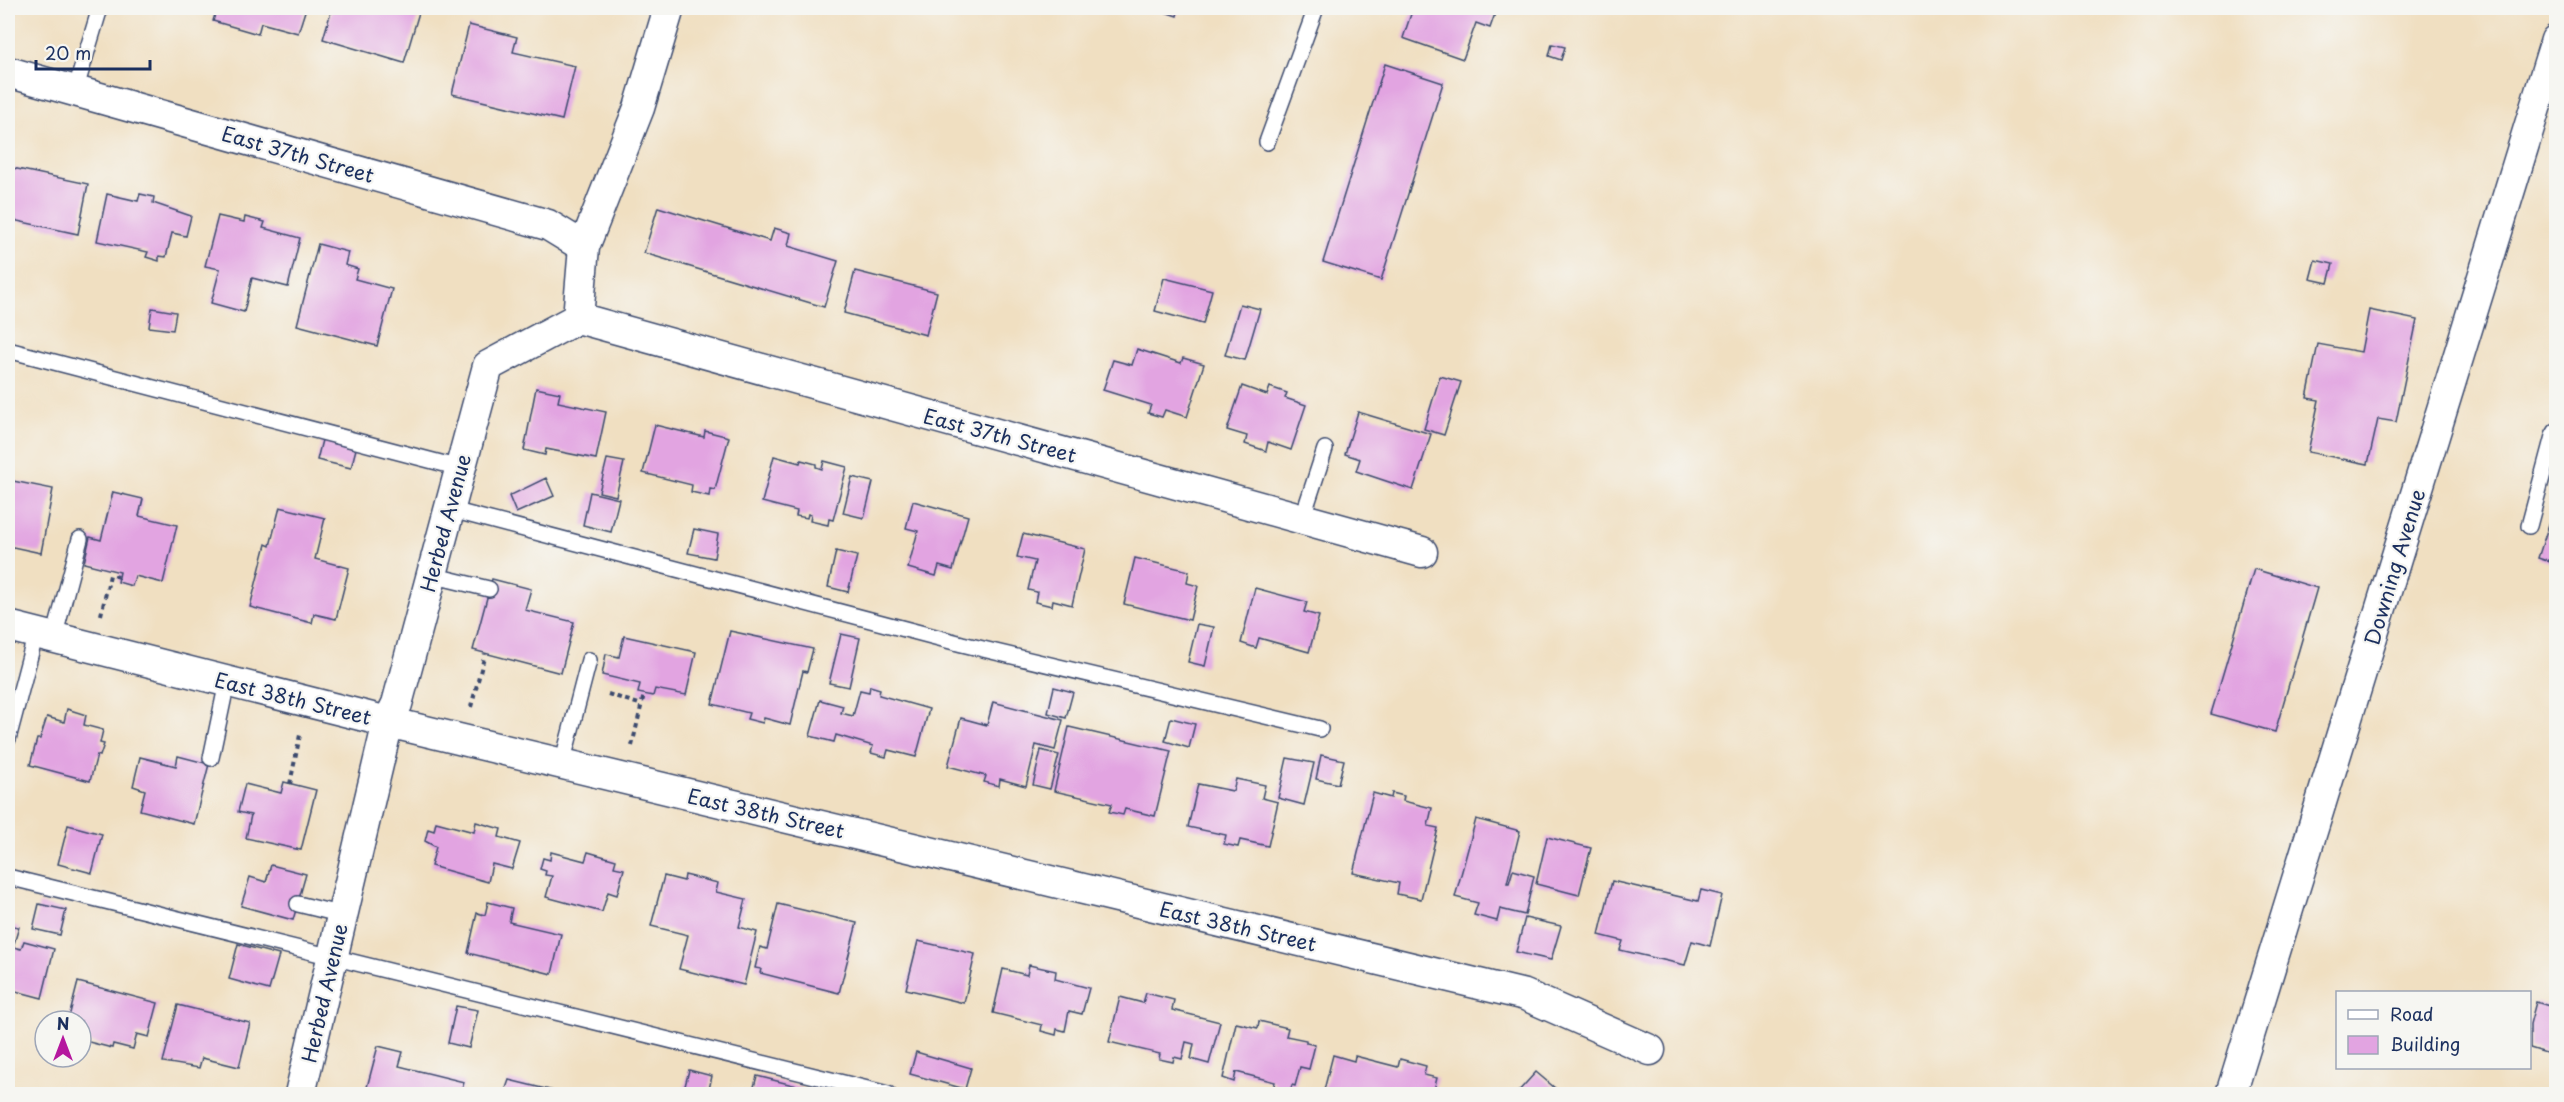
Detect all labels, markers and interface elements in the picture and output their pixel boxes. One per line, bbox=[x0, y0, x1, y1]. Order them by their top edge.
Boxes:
scale bar bbox=[36, 33, 150, 71]
text: 20 m bbox=[45, 39, 91, 66]
street label: East 37th Street bbox=[218, 118, 378, 190]
street label: East 37th Street bbox=[920, 400, 1080, 470]
street label: Herbed Avenue bbox=[412, 451, 478, 595]
street label: Downing Avenue bbox=[2356, 485, 2432, 649]
street label: East 38th Street bbox=[212, 664, 374, 732]
street label: East 38th Street bbox=[685, 780, 847, 846]
street label: East 38th Street bbox=[1157, 893, 1319, 959]
street label: Herbed Avenue bbox=[293, 920, 355, 1066]
legend bbox=[2336, 991, 2531, 1069]
text: Road bbox=[2390, 1000, 2434, 1027]
north arrow bbox=[33, 1009, 93, 1069]
text: N bbox=[57, 1011, 69, 1035]
text: Building bbox=[2390, 1030, 2460, 1057]

